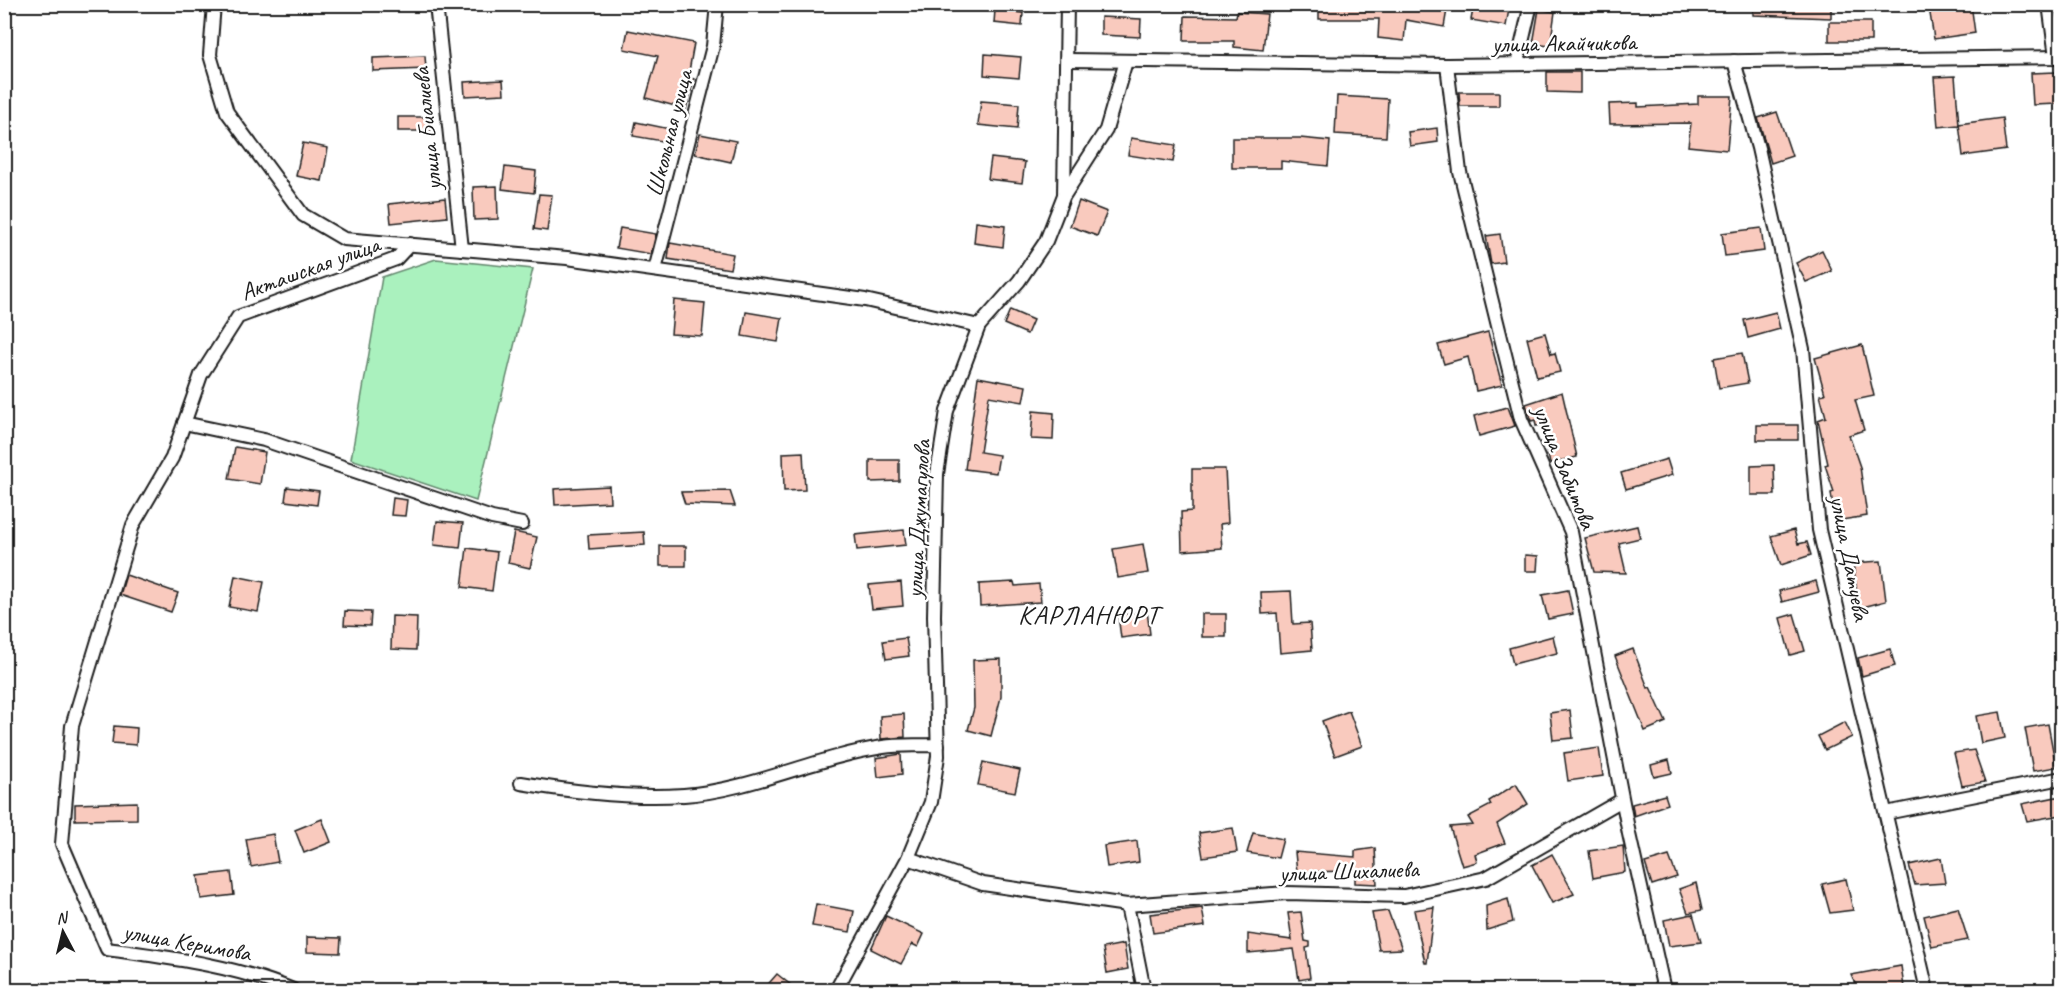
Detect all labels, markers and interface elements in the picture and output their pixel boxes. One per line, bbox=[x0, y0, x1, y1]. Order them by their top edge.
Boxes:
street label: улица Акайчикова bbox=[1490, 27, 1638, 59]
street label: Школьная улица bbox=[639, 64, 700, 199]
street label: улица Биалиева bbox=[405, 65, 449, 194]
street label: Акташская улица bbox=[236, 228, 386, 307]
street label: улица Забитова bbox=[1526, 399, 1604, 535]
street label: улица Джумагулова bbox=[899, 438, 937, 601]
street label: улица Датуева bbox=[1823, 491, 1877, 625]
district label: КАРЛАНЮРТ bbox=[1018, 598, 1164, 632]
street label: улица Шихалиева bbox=[1277, 854, 1421, 888]
north arrow bbox=[33, 902, 93, 962]
text: N bbox=[55, 907, 70, 929]
street label: улица Керимова bbox=[119, 916, 255, 968]

